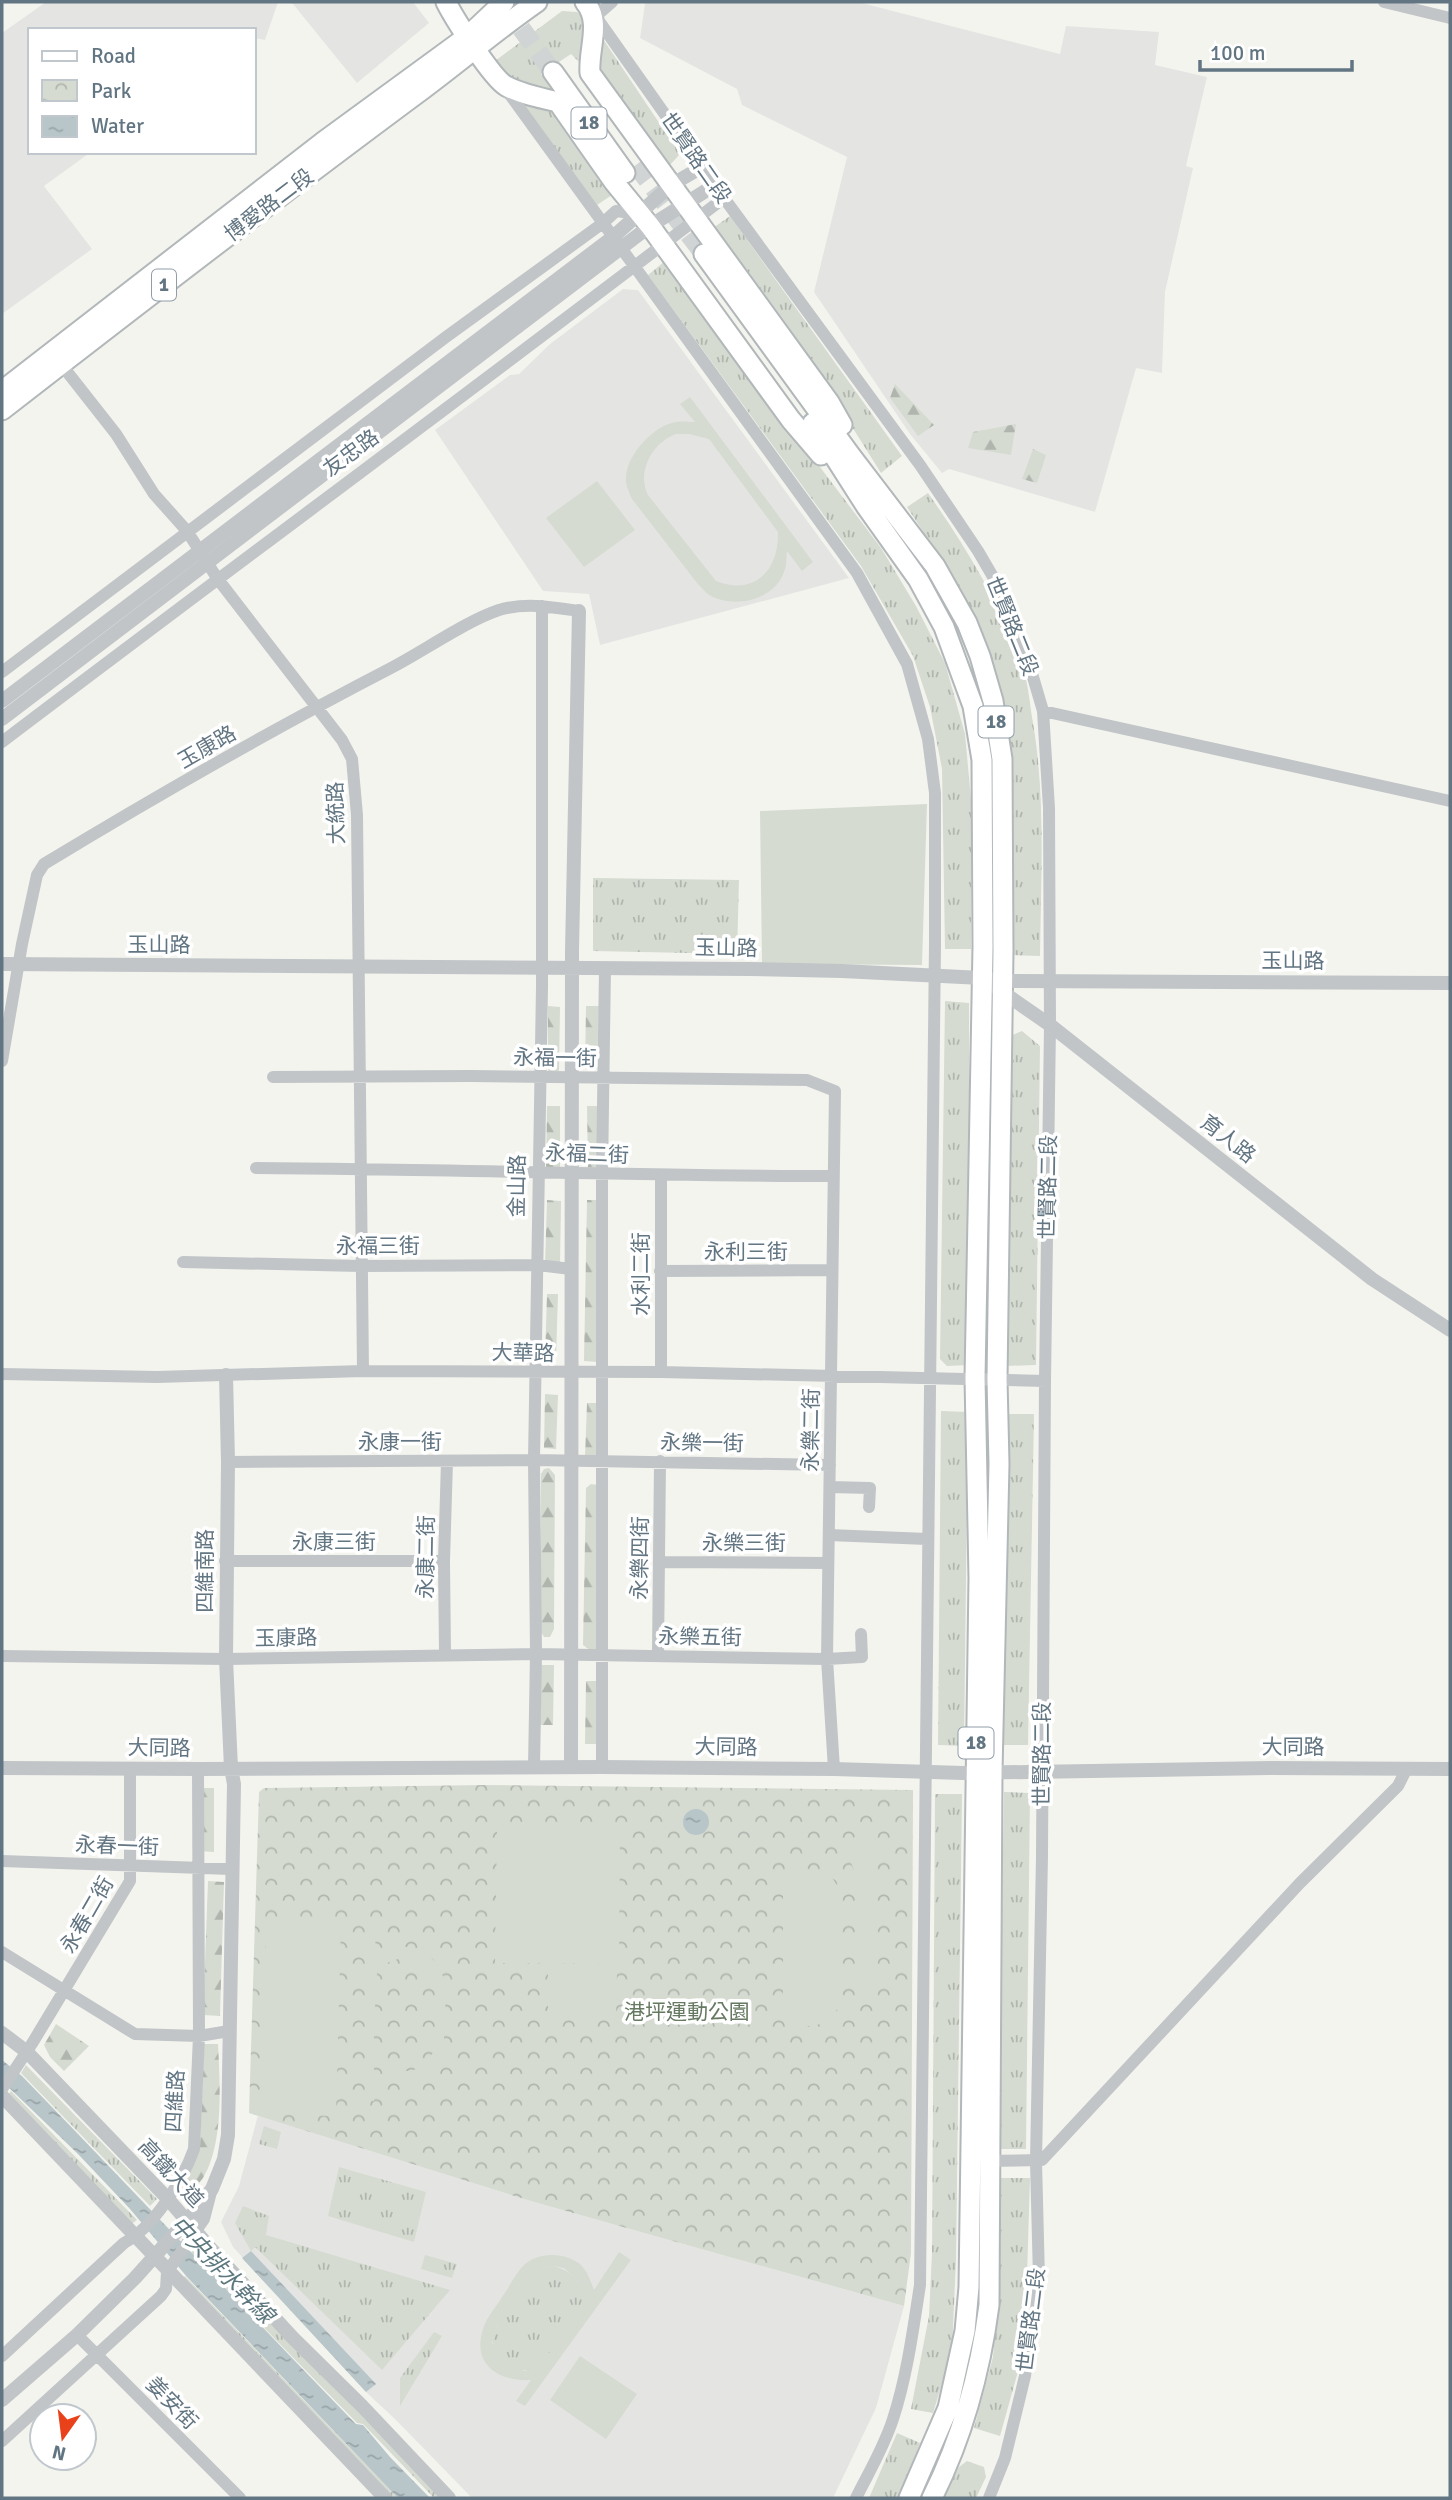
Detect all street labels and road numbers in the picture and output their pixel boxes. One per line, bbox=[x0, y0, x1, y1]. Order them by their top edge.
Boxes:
road number: 18 bbox=[572, 108, 606, 139]
street label: 世賢路二段 bbox=[655, 108, 737, 208]
street label: 博愛路二段 bbox=[219, 163, 319, 247]
road number: 1 bbox=[152, 270, 176, 300]
street label: 友忠路 bbox=[318, 424, 384, 482]
street label: 世賢路二段 bbox=[980, 572, 1044, 680]
road number: 18 bbox=[978, 706, 1014, 737]
street label: 玉康路 bbox=[173, 720, 241, 774]
street label: 大統路 bbox=[322, 781, 350, 845]
street label: 玉山路 bbox=[128, 932, 191, 958]
street label: 玉山路 bbox=[694, 934, 758, 962]
street label: 玉山路 bbox=[1262, 948, 1325, 974]
street label: 永福一街 bbox=[513, 1044, 597, 1072]
street label: 育人路 bbox=[1195, 1109, 1261, 1169]
street label: 世賢路二段 bbox=[1034, 1134, 1062, 1240]
street label: 永福二街 bbox=[545, 1140, 629, 1168]
street label: 金山路 bbox=[503, 1154, 531, 1218]
street label: 水利二街 bbox=[628, 1232, 654, 1316]
street label: 永福三街 bbox=[336, 1233, 420, 1259]
street label: 永利三街 bbox=[704, 1239, 788, 1265]
street label: 大華路 bbox=[491, 1339, 555, 1367]
street label: 永樂二街 bbox=[797, 1388, 825, 1472]
street label: 永康一街 bbox=[358, 1429, 442, 1455]
street label: 永樂一街 bbox=[660, 1429, 744, 1457]
street label: 永康二街 bbox=[412, 1515, 440, 1599]
street label: 永樂四街 bbox=[626, 1516, 654, 1600]
street label: 四維南路 bbox=[192, 1529, 218, 1613]
street label: 永康三街 bbox=[292, 1529, 376, 1555]
street label: 永樂三街 bbox=[702, 1530, 786, 1556]
street label: 永樂五街 bbox=[658, 1623, 742, 1651]
street label: 玉康路 bbox=[254, 1624, 318, 1652]
street label: 世賢路二段 bbox=[1029, 1702, 1055, 1807]
road number: 18 bbox=[958, 1728, 993, 1758]
street label: 大同路 bbox=[694, 1733, 758, 1761]
street label: 大同路 bbox=[127, 1734, 191, 1762]
street label: 大同路 bbox=[1262, 1734, 1325, 1760]
street label: 永春一街 bbox=[75, 1832, 159, 1860]
street label: 永春二街 bbox=[55, 1872, 119, 1958]
street label: 四維路 bbox=[160, 2069, 190, 2133]
street label: 高鐵大道 bbox=[133, 2133, 209, 2213]
street label: 世賢路二段 bbox=[1012, 2266, 1050, 2374]
street label: 姜安街 bbox=[141, 2371, 203, 2435]

